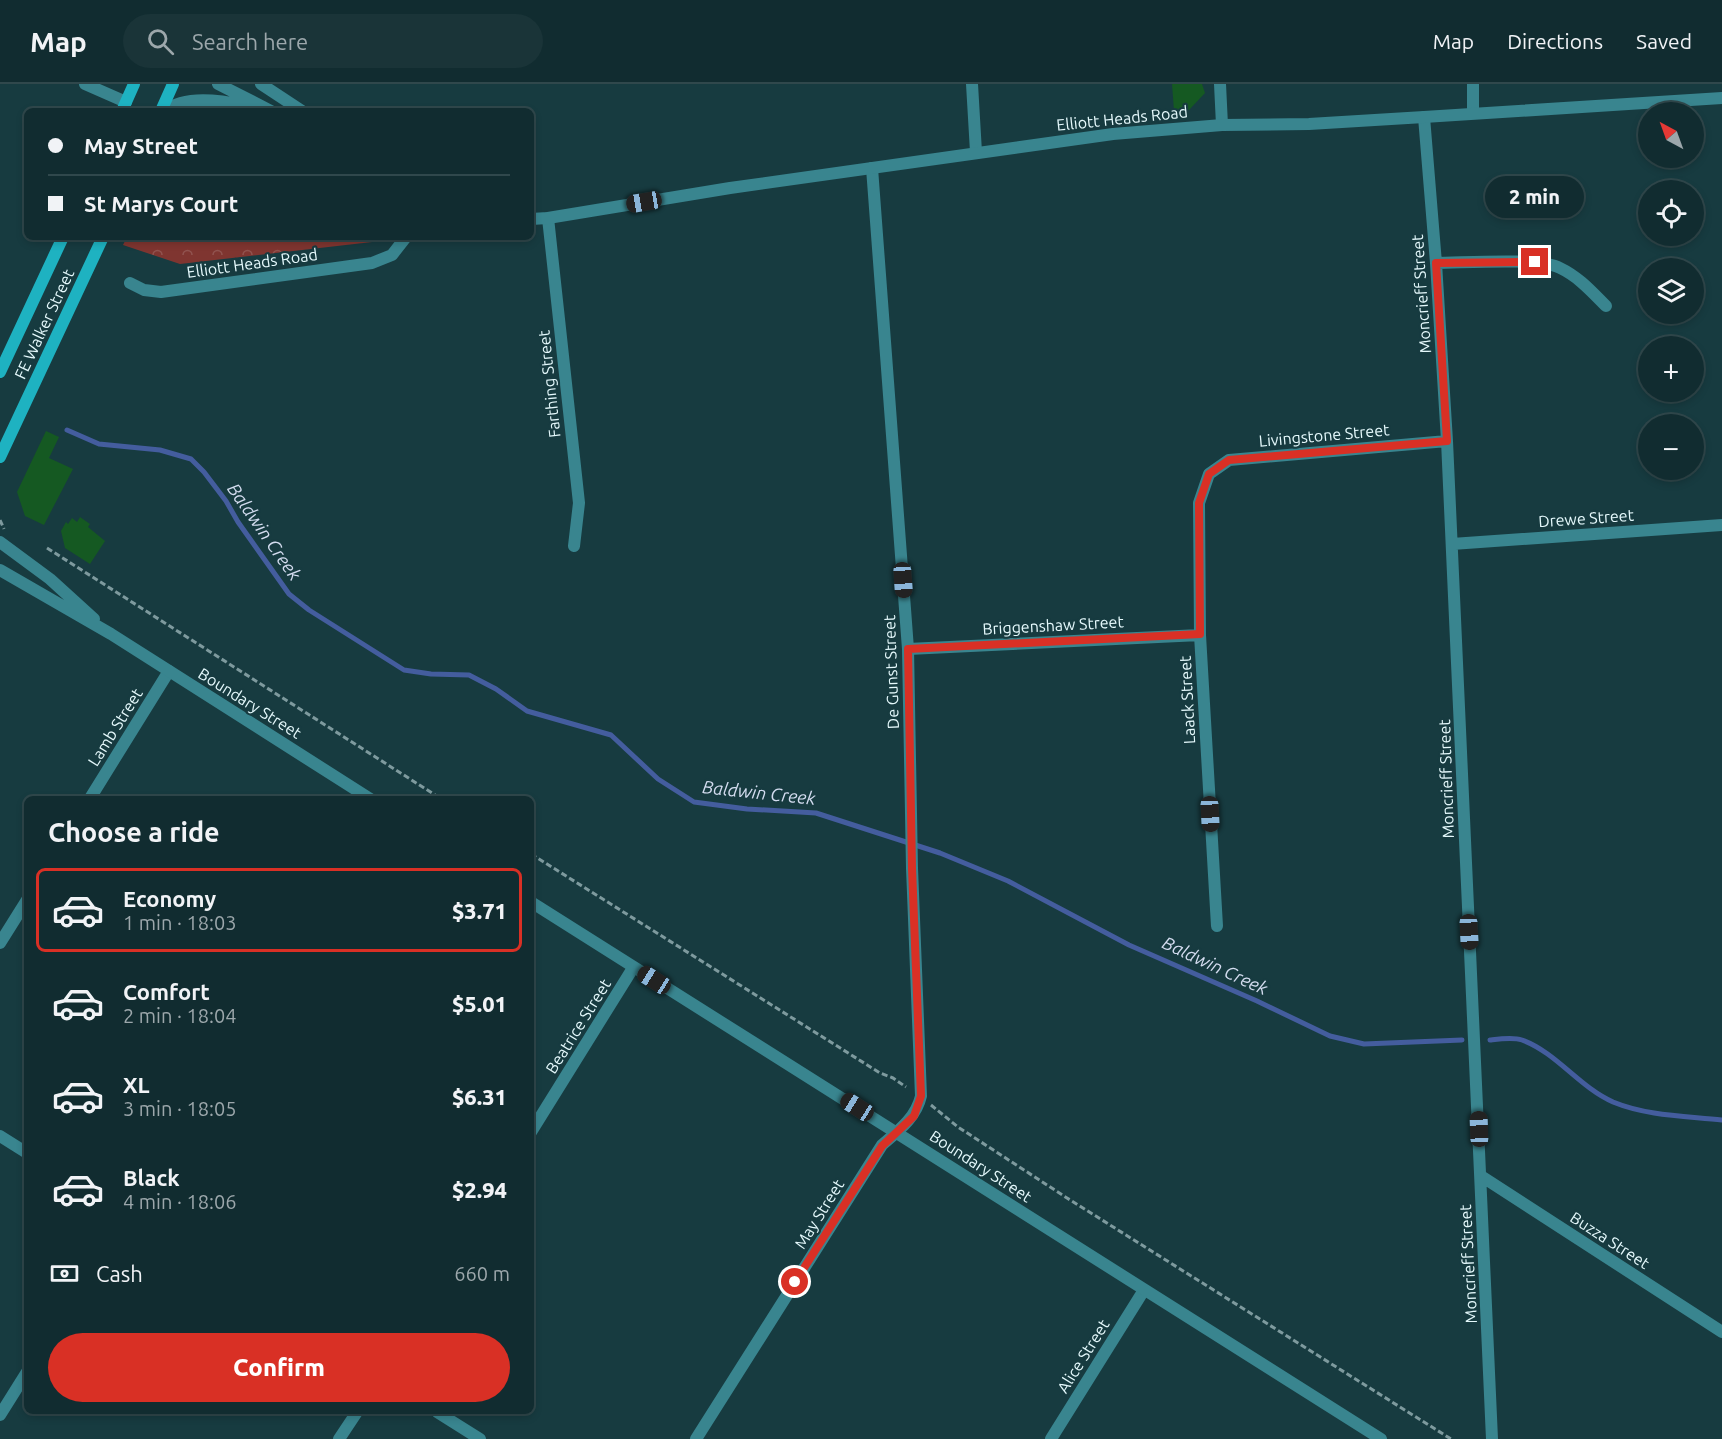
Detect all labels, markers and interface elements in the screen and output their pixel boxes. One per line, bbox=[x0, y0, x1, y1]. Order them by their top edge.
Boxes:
search box bbox=[123, 14, 543, 68]
icon: search bbox=[144, 25, 177, 58]
text: Map bbox=[30, 26, 87, 57]
text: Search here bbox=[192, 29, 308, 54]
text: Map bbox=[1433, 29, 1474, 53]
text: Directions bbox=[1507, 29, 1603, 53]
text: Saved bbox=[1636, 29, 1692, 53]
street label: Elliott Heads Road bbox=[1055, 102, 1189, 134]
north arrow bbox=[1638, 102, 1704, 168]
map controls bbox=[1638, 102, 1704, 480]
text: May Street bbox=[84, 133, 198, 158]
callout: 2 min bbox=[1486, 175, 1585, 217]
button: locate bbox=[1638, 180, 1704, 246]
text: 2 min bbox=[1509, 185, 1560, 208]
car bbox=[625, 190, 663, 214]
text: St Marys Court bbox=[84, 191, 238, 216]
street label: Moncrieff Street bbox=[1408, 233, 1434, 354]
street label: Elliott Heads Road bbox=[185, 245, 319, 281]
route end bbox=[1521, 248, 1548, 275]
button: layers bbox=[1638, 258, 1704, 324]
street label: FE Walker Street bbox=[11, 266, 78, 382]
street label: Farthing Street bbox=[534, 329, 564, 439]
button: + bbox=[1638, 336, 1704, 402]
button: − bbox=[1638, 414, 1704, 480]
street label: Livingstone Street bbox=[1258, 420, 1391, 450]
water label: Baldwin Creek bbox=[224, 479, 306, 584]
street label: Drewe Street bbox=[1538, 506, 1635, 530]
car bbox=[893, 561, 913, 599]
street label: Briggenshaw Street bbox=[982, 612, 1125, 638]
street label: De Gunst Street bbox=[880, 614, 902, 729]
street label: Laack Street bbox=[1176, 655, 1198, 745]
street label: Boundary Street bbox=[195, 664, 305, 742]
street label: Lamb Street bbox=[84, 684, 146, 769]
street label: Moncrieff Street bbox=[1435, 718, 1457, 839]
water label: Baldwin Creek bbox=[701, 776, 818, 808]
car bbox=[1200, 796, 1220, 832]
text: Choose a ride bbox=[48, 817, 220, 847]
icon: car bbox=[51, 883, 105, 937]
text: Economy bbox=[123, 886, 216, 911]
text: $3.71 bbox=[452, 898, 507, 923]
text: 1 min · 18:03 bbox=[123, 911, 237, 934]
car bbox=[1459, 914, 1479, 950]
water label: Baldwin Creek bbox=[1160, 932, 1272, 999]
car bbox=[634, 963, 674, 997]
street label: Beatrice Street bbox=[542, 975, 615, 1077]
icon: car bbox=[51, 976, 105, 1030]
text: Comfort bbox=[123, 979, 210, 1004]
text: $5.01 bbox=[452, 991, 507, 1016]
text: 2 min · 18:04 bbox=[123, 1004, 237, 1027]
icon: car bbox=[51, 1069, 105, 1123]
text: XL bbox=[123, 1072, 150, 1097]
text: $6.31 bbox=[452, 1084, 507, 1109]
car bbox=[837, 1090, 877, 1124]
text: 3 min · 18:05 bbox=[123, 1097, 237, 1120]
car bbox=[1469, 1111, 1489, 1147]
street label: Boundary Street bbox=[927, 1126, 1036, 1206]
icon: car bbox=[51, 1162, 105, 1216]
text: Black bbox=[123, 1165, 180, 1190]
street label: May Street bbox=[791, 1175, 848, 1252]
text: $2.94 bbox=[452, 1177, 507, 1202]
text: 4 min · 18:06 bbox=[123, 1190, 237, 1213]
street label: Moncrieff Street bbox=[1456, 1203, 1480, 1324]
street label: Buzza Street bbox=[1567, 1208, 1653, 1273]
icon: cash bbox=[48, 1257, 81, 1290]
text: Cash bbox=[96, 1261, 143, 1286]
text: 660 m bbox=[454, 1262, 510, 1285]
route start bbox=[781, 1268, 808, 1295]
street label: Alice Street bbox=[1053, 1315, 1113, 1396]
button: Confirm bbox=[48, 1333, 510, 1402]

